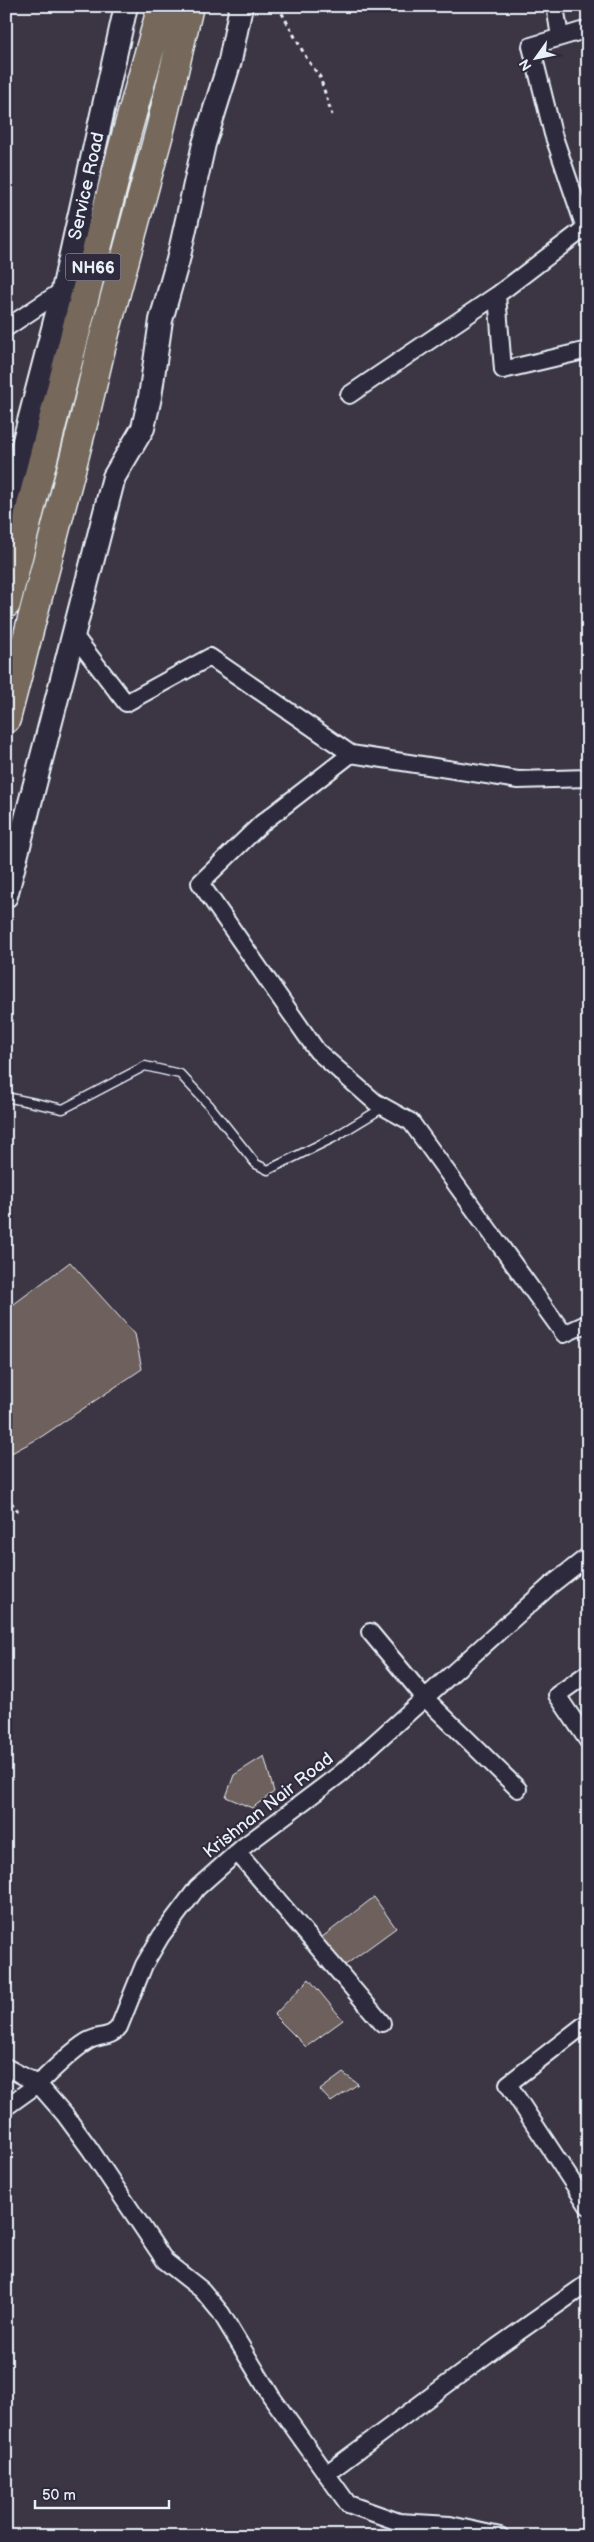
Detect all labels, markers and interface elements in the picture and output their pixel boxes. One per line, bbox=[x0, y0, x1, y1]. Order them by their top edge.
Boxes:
north arrow bbox=[512, 32, 562, 82]
text: N bbox=[516, 56, 536, 74]
street label: Service Road bbox=[64, 130, 109, 242]
road number: NH66 bbox=[66, 253, 120, 280]
street label: Krishnan Nair Road bbox=[199, 1748, 338, 1863]
scale bar bbox=[35, 2477, 169, 2509]
text: 50 m bbox=[42, 2486, 76, 2505]

